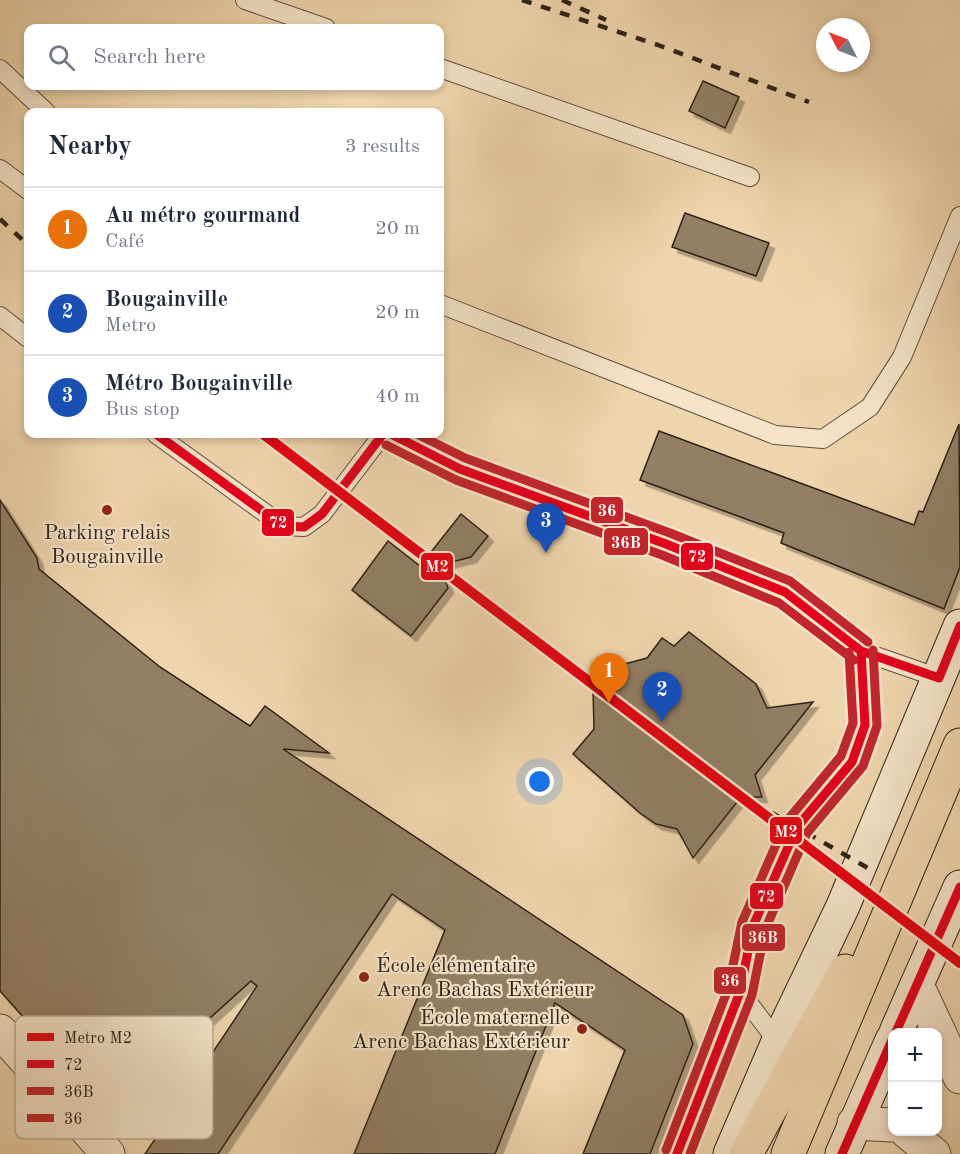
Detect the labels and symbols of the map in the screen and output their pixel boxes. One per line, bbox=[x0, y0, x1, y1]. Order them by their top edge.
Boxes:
north arrow bbox=[816, 18, 870, 72]
line badge: 36 bbox=[590, 496, 624, 524]
marker: Parking relais Bougainville bbox=[100, 503, 114, 517]
pin: 3 bbox=[526, 504, 566, 553]
text: 36 bbox=[598, 504, 616, 520]
line badge: 72 bbox=[261, 508, 295, 537]
text: 72 bbox=[269, 516, 287, 532]
place label: Parking relais Bougainville bbox=[44, 523, 170, 568]
line badge: 36B bbox=[603, 527, 649, 556]
text: 36B bbox=[611, 536, 641, 552]
line badge: 72 bbox=[680, 542, 714, 571]
text: 72 bbox=[688, 550, 706, 566]
line badge: M2 bbox=[420, 552, 454, 581]
text: M2 bbox=[425, 560, 449, 576]
pin: 1 bbox=[590, 654, 628, 703]
pin: 2 bbox=[642, 672, 682, 722]
your location bbox=[525, 767, 554, 796]
line badge: M2 bbox=[769, 816, 803, 845]
text: M2 bbox=[774, 825, 798, 841]
line badge: 72 bbox=[749, 882, 784, 910]
text: 72 bbox=[757, 890, 775, 906]
line badge: 36B bbox=[741, 923, 786, 952]
text: 36B bbox=[748, 931, 778, 947]
place label: École élémentaire Arenc Bachas Extérieur bbox=[376, 952, 594, 1001]
line badge: 36 bbox=[713, 966, 747, 995]
marker: École élémentaire Arenc Bachas Extérieur bbox=[357, 970, 371, 984]
text: 36 bbox=[721, 974, 739, 990]
place label: École maternelle Arenc Bachas Extérieur bbox=[352, 1004, 570, 1053]
legend bbox=[15, 1016, 213, 1139]
marker: École maternelle Arenc Bachas Extérieur bbox=[575, 1022, 589, 1036]
text: Metro M2 bbox=[64, 1031, 132, 1047]
text: 72 bbox=[64, 1058, 83, 1074]
text: 36B bbox=[64, 1085, 94, 1101]
text: 36 bbox=[64, 1112, 83, 1128]

